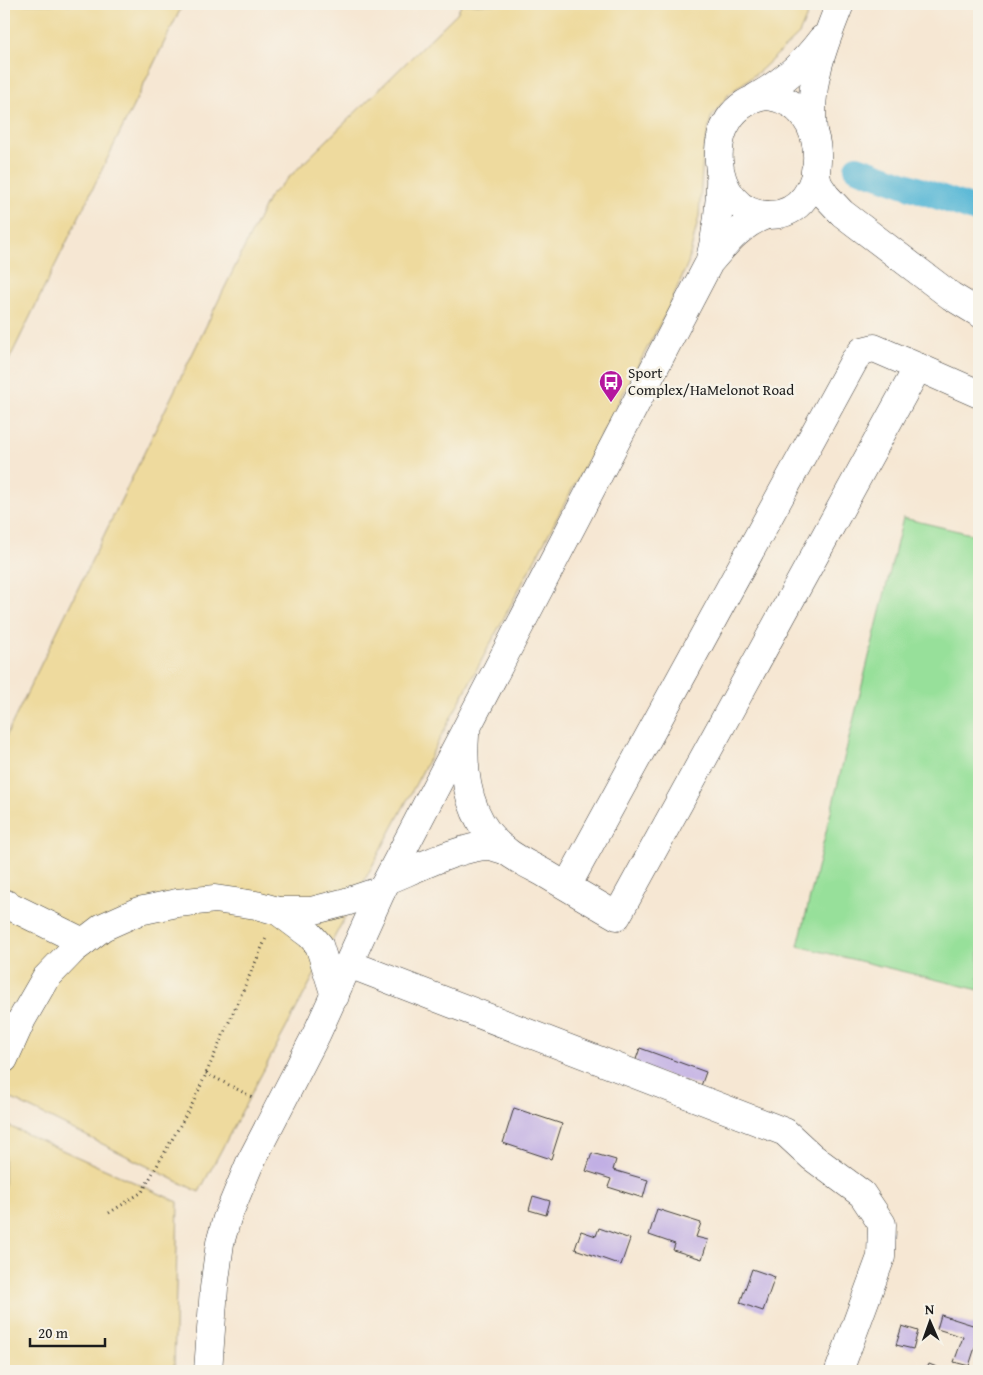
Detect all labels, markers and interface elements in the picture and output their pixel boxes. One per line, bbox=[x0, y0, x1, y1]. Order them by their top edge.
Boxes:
place label: Sport Complex/HaMelonot Road bbox=[628, 362, 794, 400]
bus stop icon: Sport Complex/HaMelonot Road bbox=[598, 369, 624, 403]
north arrow bbox=[906, 1298, 956, 1348]
text: N bbox=[925, 1299, 935, 1319]
scale bar bbox=[30, 1315, 105, 1347]
text: 20 m bbox=[38, 1322, 69, 1343]

